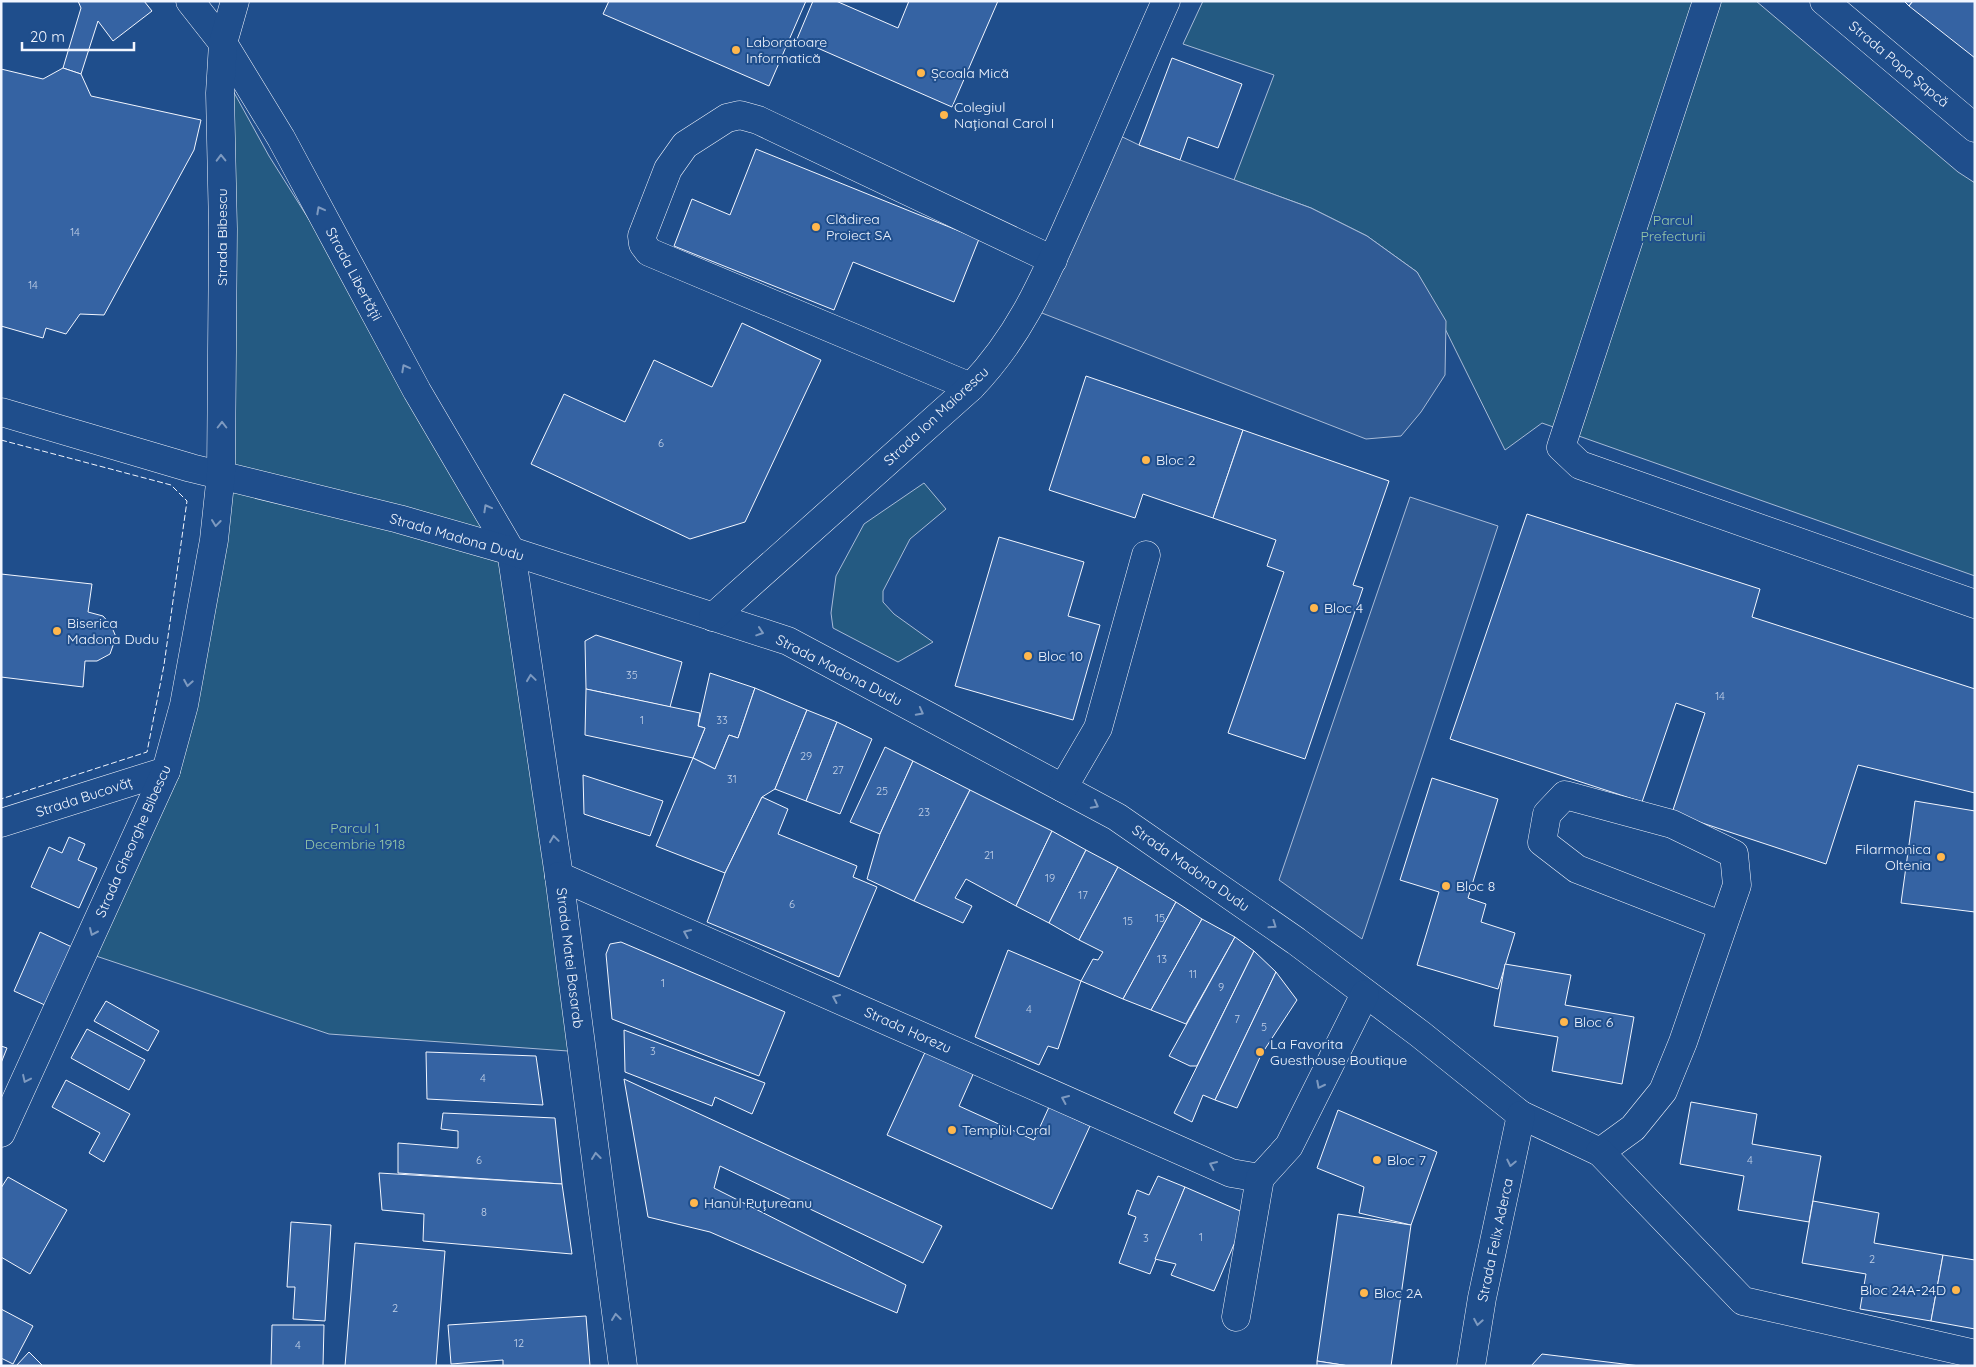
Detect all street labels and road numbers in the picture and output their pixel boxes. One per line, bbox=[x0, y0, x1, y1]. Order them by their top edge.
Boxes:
street label: Strada Popa Șapcă bbox=[1845, 17, 1953, 111]
street label: Strada Bibescu bbox=[213, 188, 231, 286]
street label: Strada Libertății bbox=[322, 224, 386, 324]
street label: Strada Ion Maiorescu bbox=[880, 363, 992, 469]
street label: Strada Madona Dudu bbox=[388, 509, 526, 565]
street label: Strada Madona Dudu bbox=[773, 630, 905, 710]
street label: Strada Gheorghe Bibescu bbox=[91, 762, 175, 920]
street label: Strada Bucovăț bbox=[33, 773, 135, 821]
street label: Strada Madona Dudu bbox=[1129, 821, 1253, 915]
street label: Strada Matei Basarab bbox=[552, 887, 588, 1029]
street label: Strada Horezu bbox=[862, 1003, 954, 1057]
street label: Strada Felix Aderca bbox=[1473, 1177, 1517, 1303]

